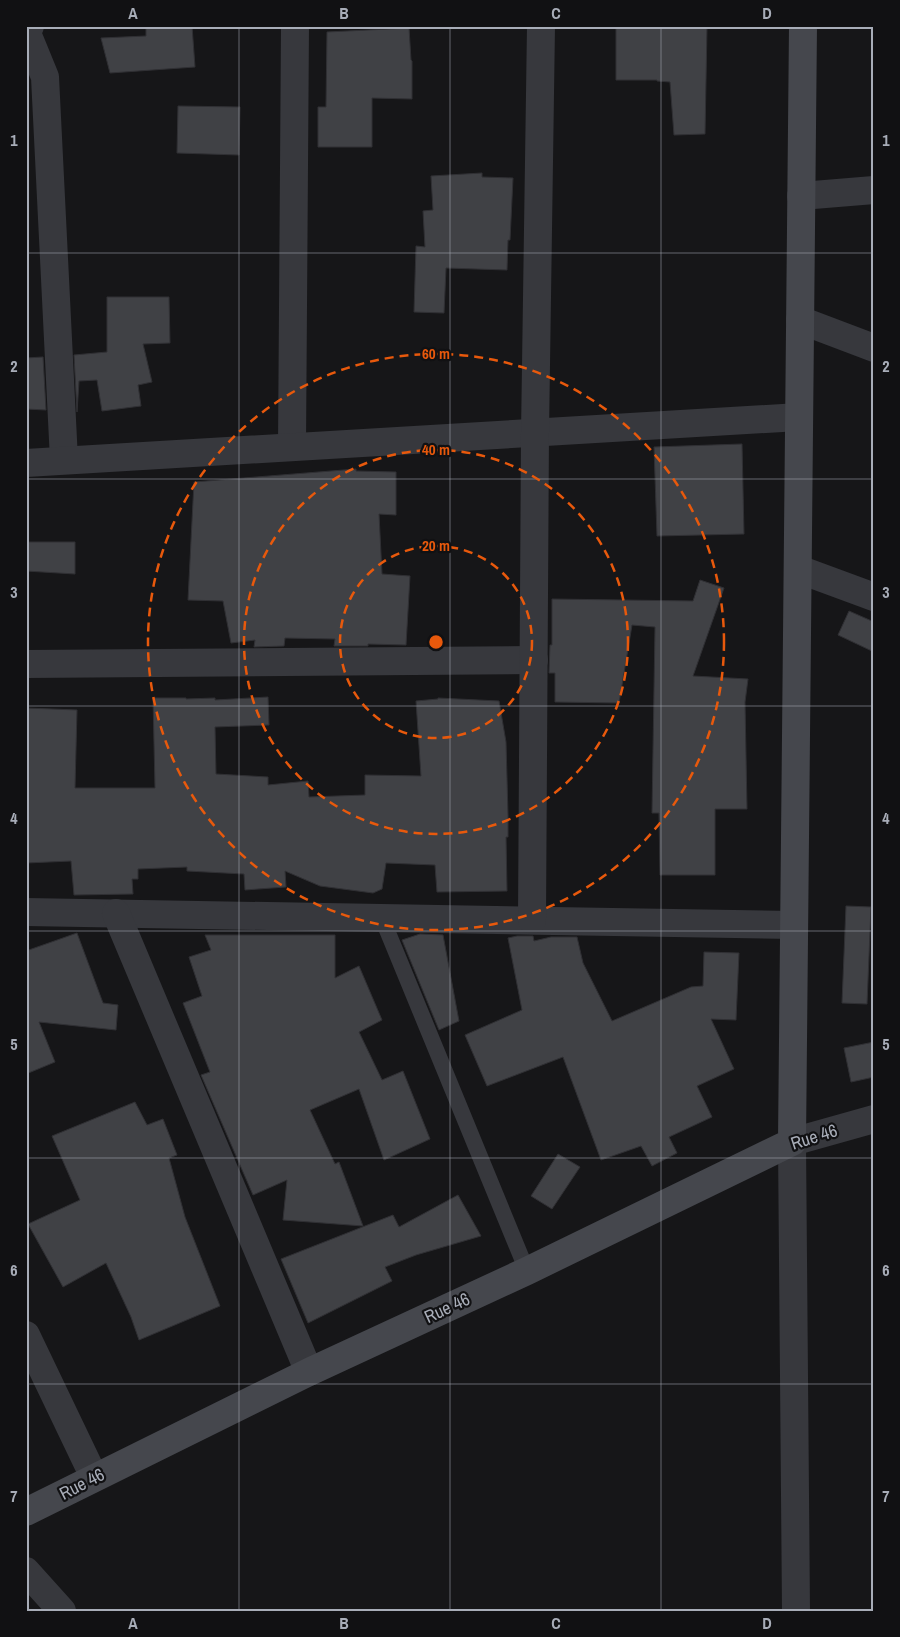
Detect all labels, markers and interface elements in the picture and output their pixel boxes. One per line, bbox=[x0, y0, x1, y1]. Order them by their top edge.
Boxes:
text: A bbox=[128, 2, 138, 24]
text: B bbox=[339, 2, 349, 24]
text: C bbox=[551, 2, 561, 24]
text: D bbox=[762, 2, 772, 24]
text: 1 bbox=[10, 129, 18, 151]
text: 1 bbox=[882, 129, 890, 151]
text: 60 m bbox=[422, 343, 450, 364]
text: 2 bbox=[10, 355, 18, 377]
text: 2 bbox=[882, 355, 890, 377]
text: 40 m bbox=[422, 439, 450, 460]
text: 20 m bbox=[422, 535, 450, 556]
text: 3 bbox=[10, 581, 18, 603]
text: 3 bbox=[882, 581, 890, 603]
centre of rings bbox=[427, 633, 445, 651]
text: 4 bbox=[10, 807, 18, 829]
text: 4 bbox=[882, 807, 890, 829]
text: 5 bbox=[10, 1033, 18, 1055]
text: 5 bbox=[882, 1033, 890, 1055]
street label: Rue 46 bbox=[787, 1117, 840, 1156]
text: 6 bbox=[10, 1259, 18, 1281]
text: 6 bbox=[882, 1259, 890, 1281]
street label: Rue 46 bbox=[420, 1286, 474, 1329]
street label: Rue 46 bbox=[55, 1462, 109, 1505]
text: 7 bbox=[10, 1485, 18, 1507]
text: 7 bbox=[882, 1485, 890, 1507]
text: A bbox=[128, 1612, 138, 1634]
text: B bbox=[339, 1612, 349, 1634]
text: C bbox=[551, 1612, 561, 1634]
text: D bbox=[762, 1612, 772, 1634]

